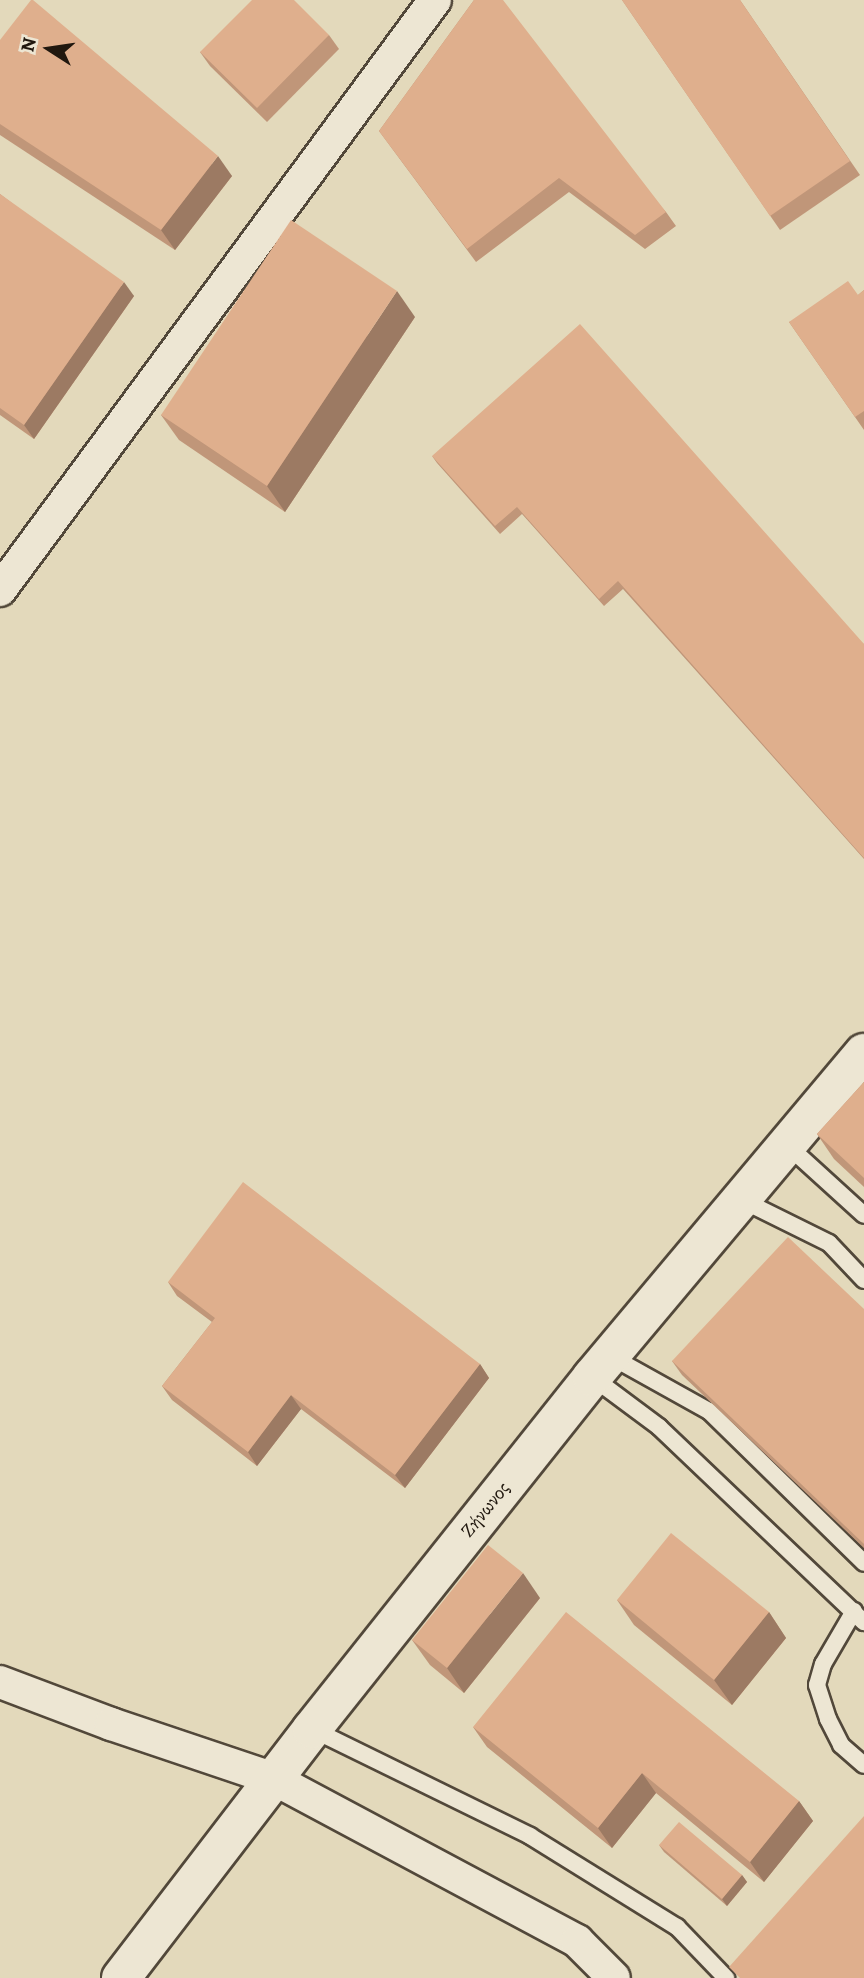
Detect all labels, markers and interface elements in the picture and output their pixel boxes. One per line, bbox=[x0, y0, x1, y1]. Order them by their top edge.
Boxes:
north arrow bbox=[14, 14, 84, 84]
text: N bbox=[14, 35, 43, 54]
street label: Ζήνωνος bbox=[457, 1478, 515, 1542]

